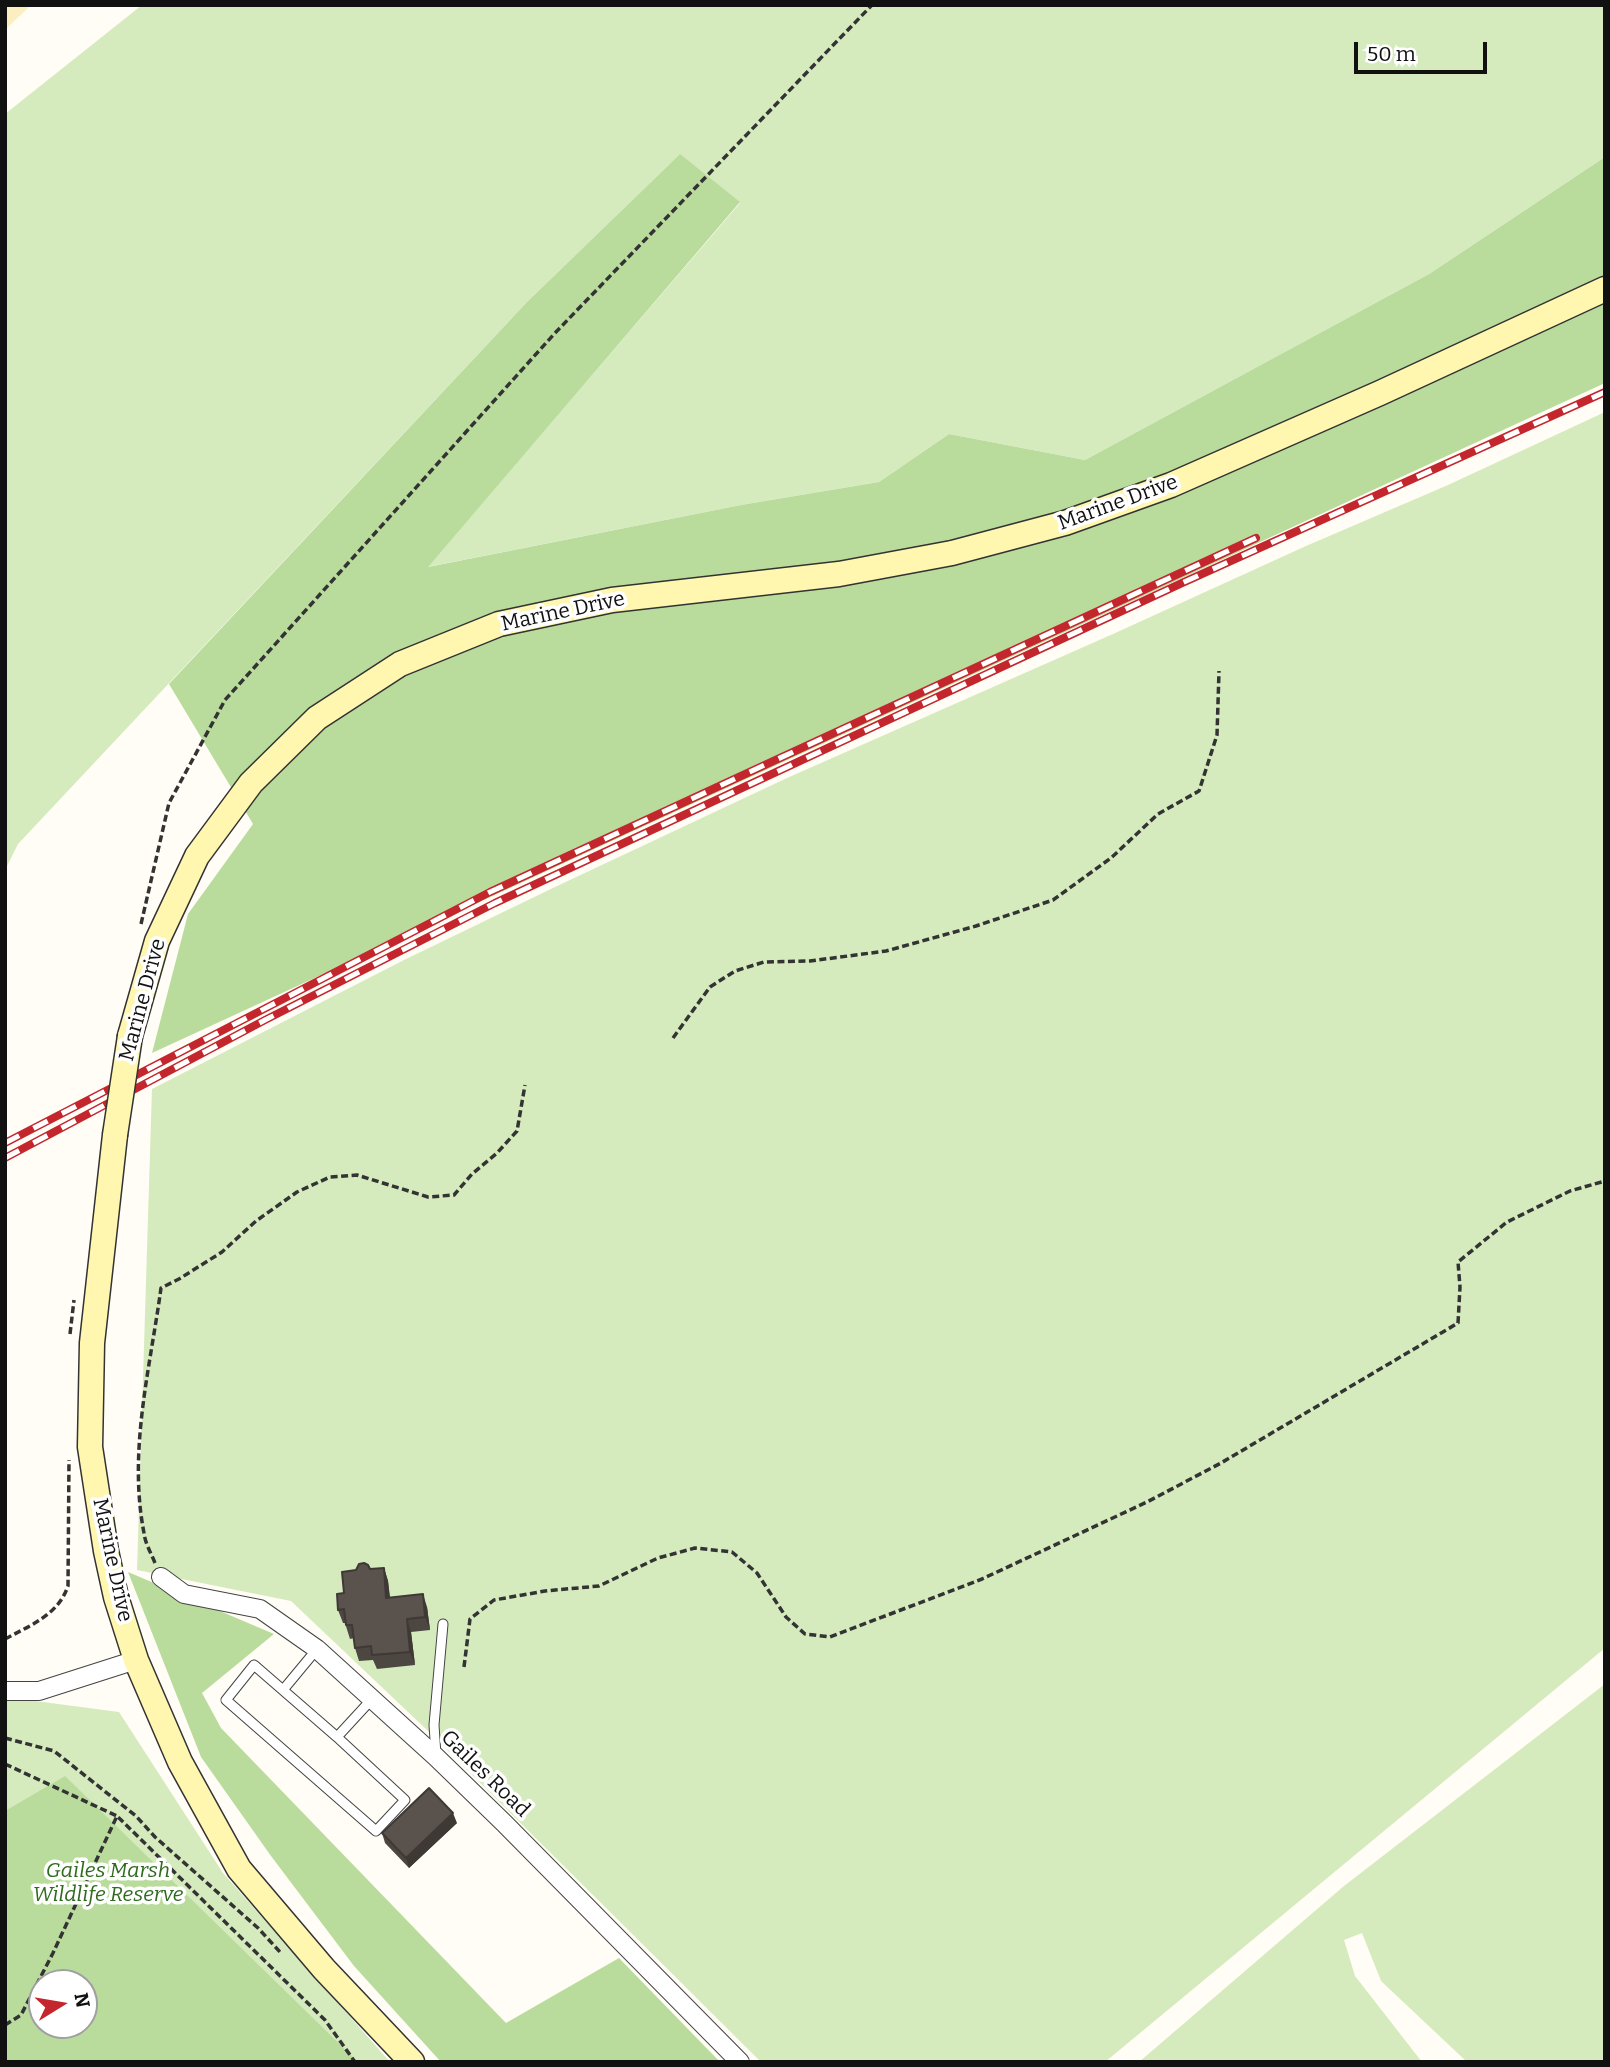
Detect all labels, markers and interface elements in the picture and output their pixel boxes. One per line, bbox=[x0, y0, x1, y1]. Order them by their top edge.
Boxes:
scale bar bbox=[1358, 28, 1491, 72]
text: 50 m bbox=[1367, 41, 1416, 67]
street label: Marine Drive bbox=[1055, 470, 1181, 536]
street label: Marine Drive bbox=[499, 587, 627, 637]
street label: Marine Drive bbox=[115, 936, 171, 1064]
street label: Marine Drive bbox=[87, 1496, 137, 1624]
street label: Gailes Road bbox=[435, 1725, 535, 1823]
park label: Gailes Marsh Wildlife Reserve bbox=[33, 1858, 183, 1908]
north arrow bbox=[28, 1969, 98, 2039]
text: N bbox=[69, 1991, 95, 2010]

